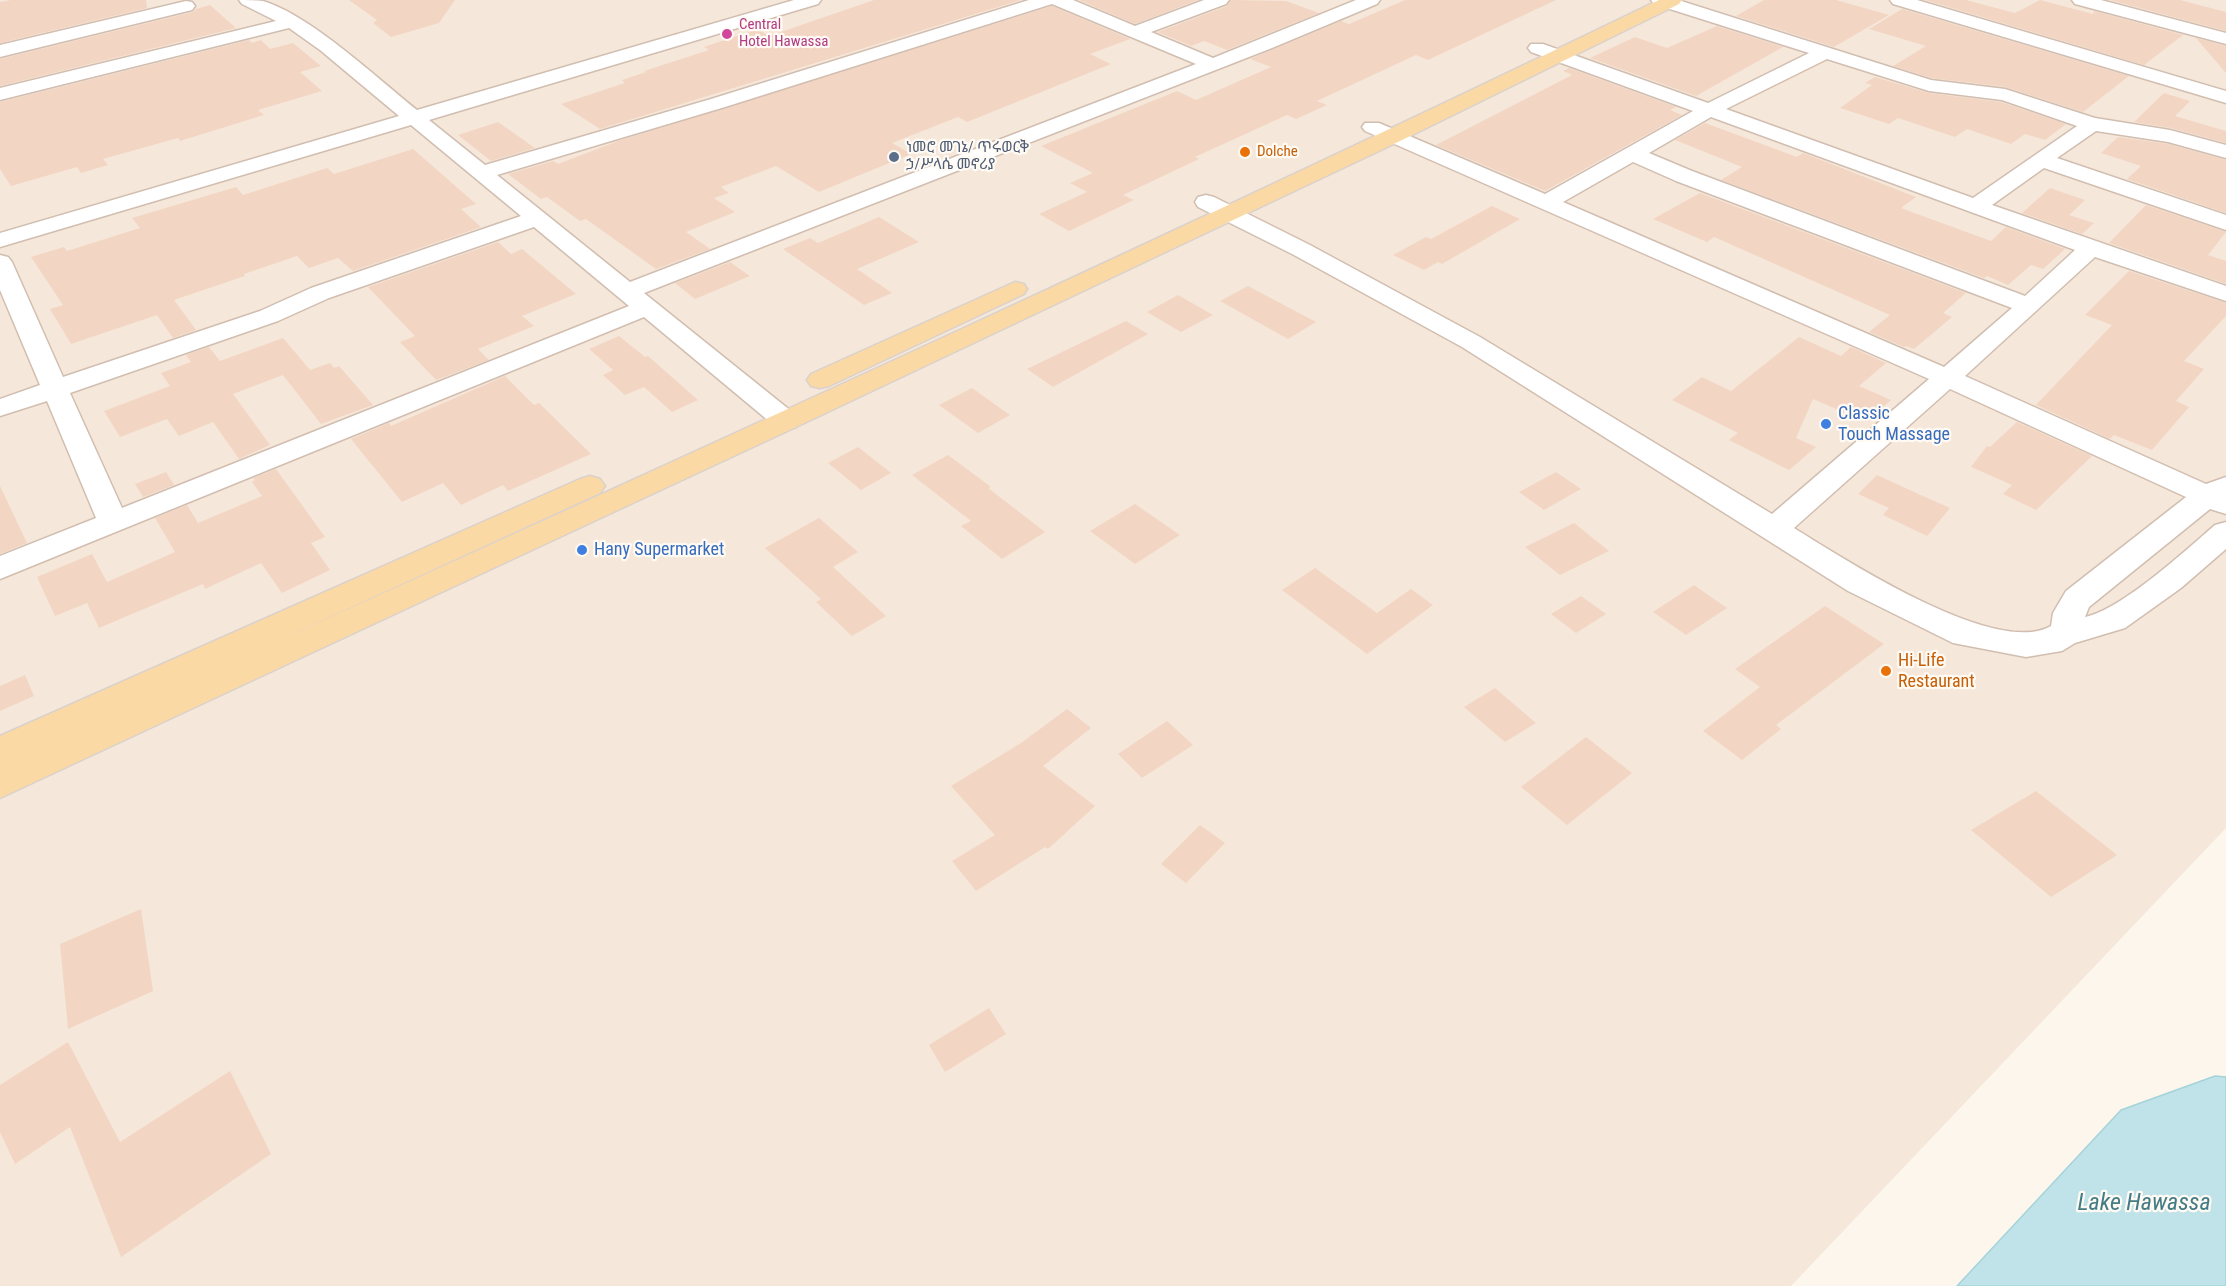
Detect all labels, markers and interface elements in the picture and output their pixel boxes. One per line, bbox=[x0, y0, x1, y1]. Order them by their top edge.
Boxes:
place label: Central Hotel Hawassa bbox=[739, 16, 828, 51]
marker: Central Hotel Hawassa bbox=[720, 27, 734, 41]
place label: ነመሮ መገኔ/ ጥሩወርቅ ኃ/ሥላሴ መኖሪያ bbox=[906, 139, 1029, 174]
place label: Dolche bbox=[1257, 143, 1298, 161]
marker: Dolche bbox=[1238, 145, 1252, 159]
marker: ነመሮ መገኔ/ ጥሩወርቅ ኃ/ሥላሴ መኖሪያ bbox=[887, 150, 901, 164]
place label: Classic Touch Massage bbox=[1838, 403, 1950, 446]
marker: Classic Touch Massage bbox=[1819, 417, 1833, 431]
place label: Hany Supermarket bbox=[594, 539, 724, 561]
marker: Hany Supermarket bbox=[575, 543, 589, 557]
place label: Hi-Life Restaurant bbox=[1898, 650, 1975, 692]
marker: Hi-Life Restaurant bbox=[1879, 664, 1893, 678]
water label: Lake Hawassa bbox=[2077, 1190, 2211, 1218]

